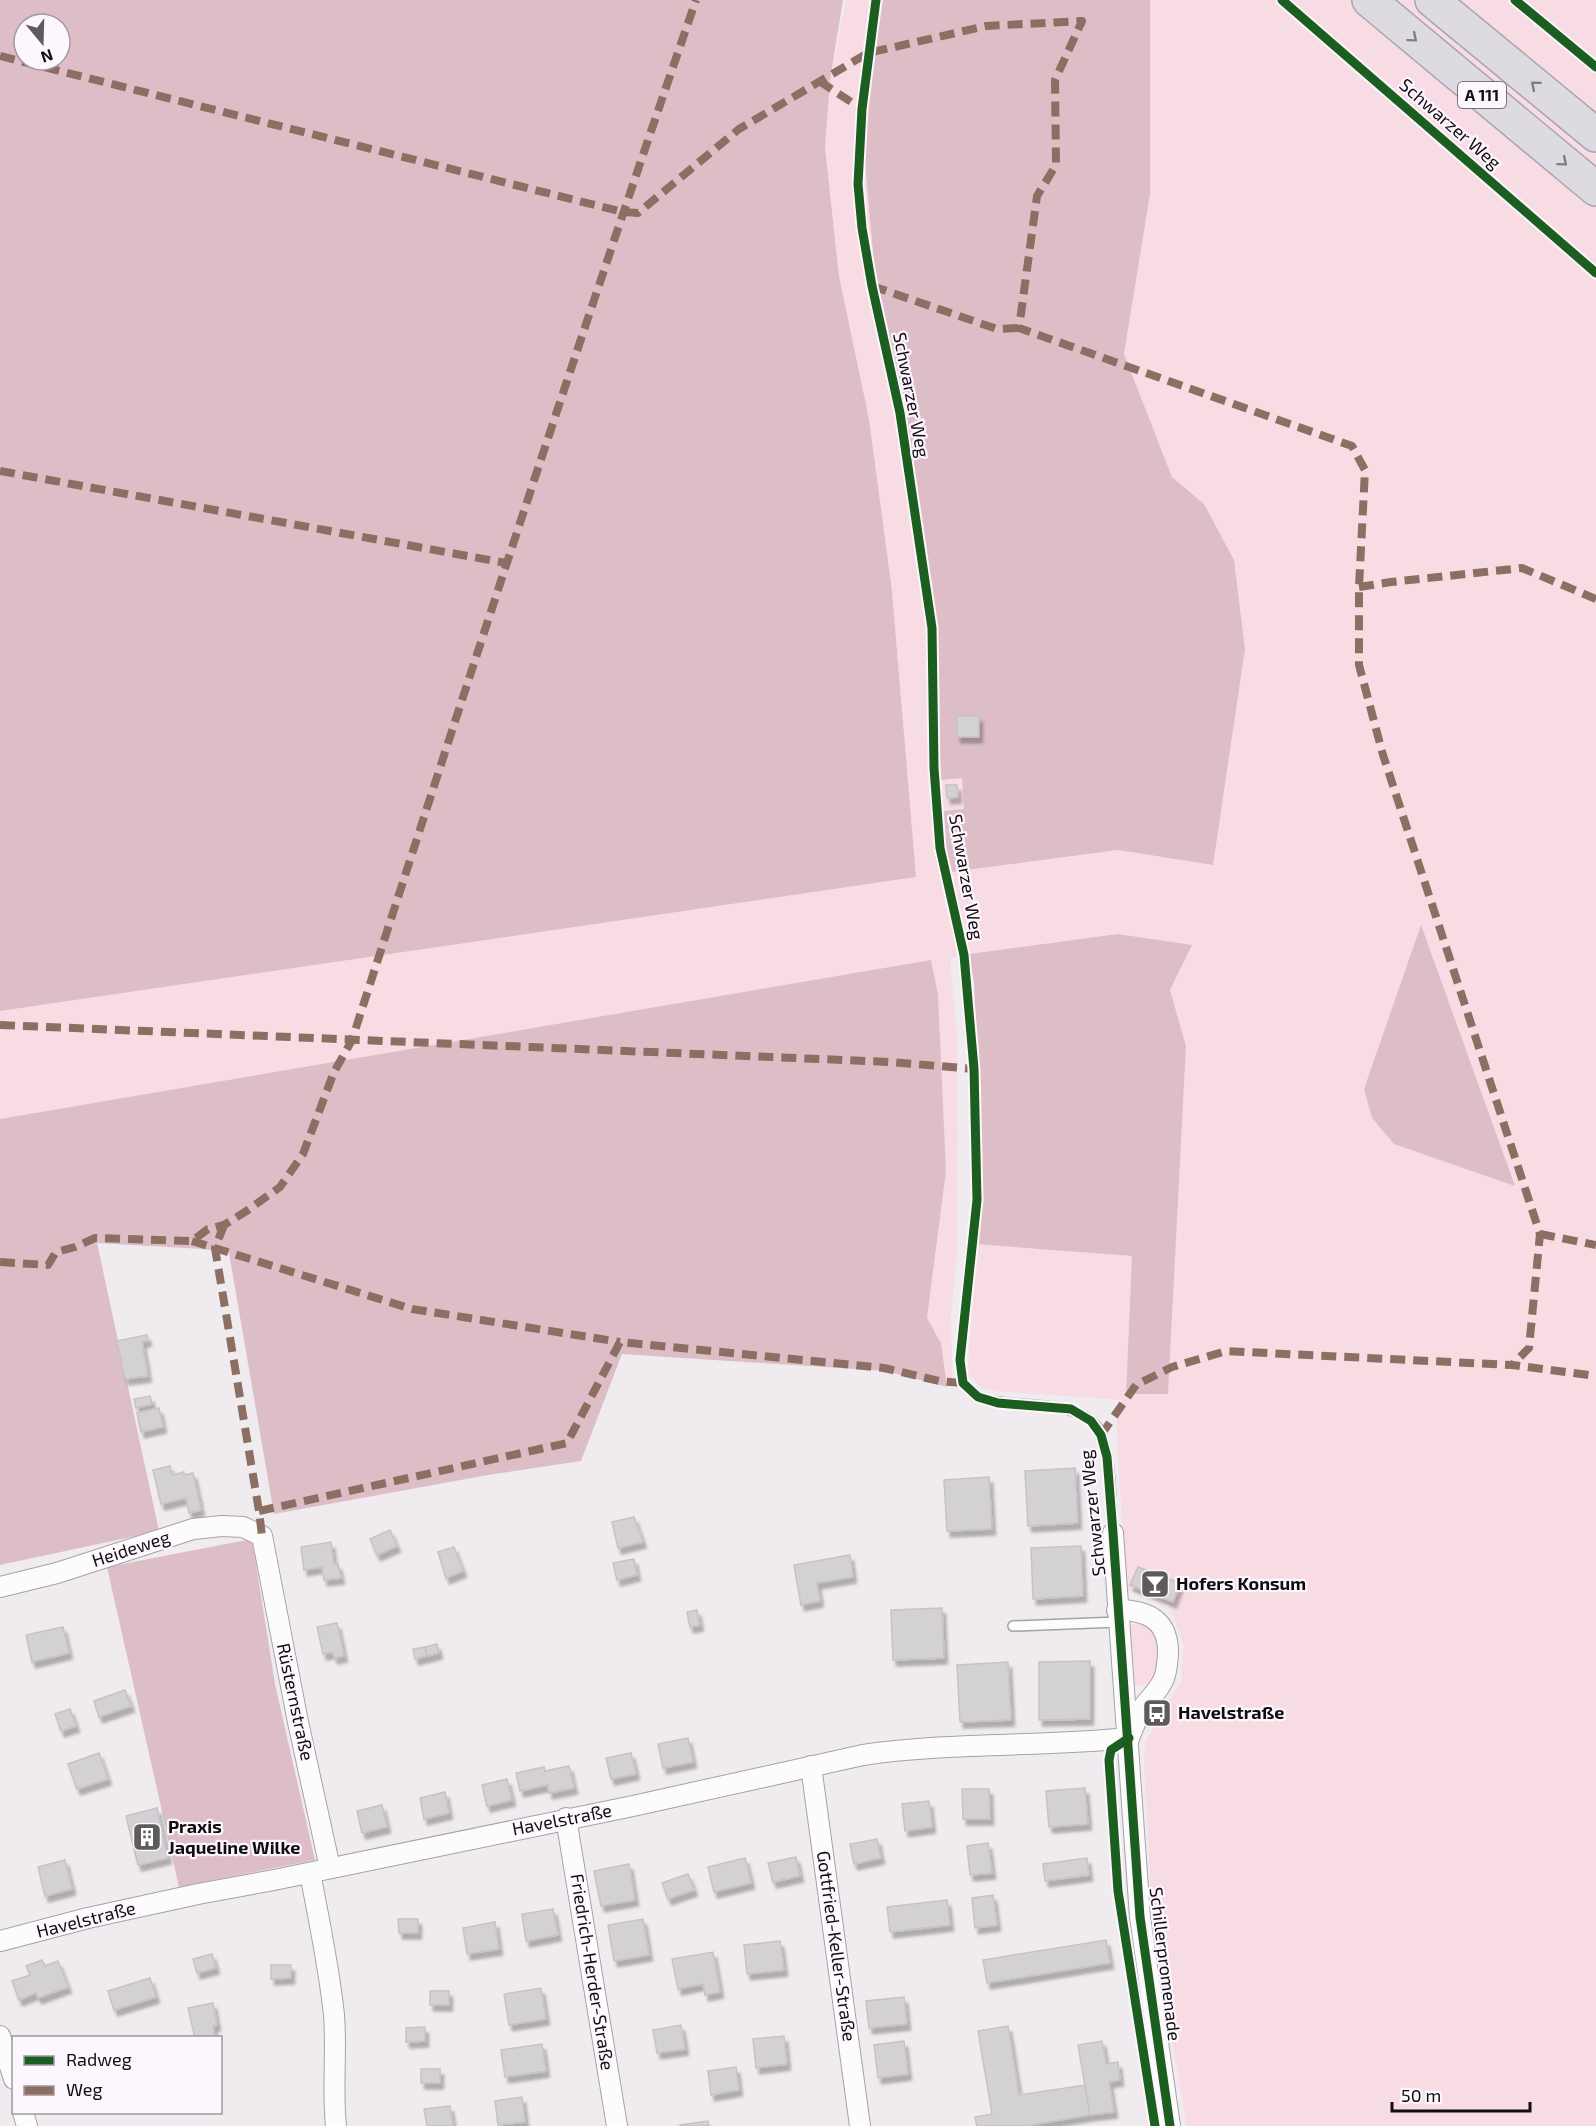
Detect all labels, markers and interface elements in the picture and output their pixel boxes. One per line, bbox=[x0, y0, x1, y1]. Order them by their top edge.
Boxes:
north arrow bbox=[12, 12, 72, 72]
one-way arrow bbox=[1407, 31, 1418, 42]
text: N bbox=[38, 46, 56, 68]
street label: Schwarzer Weg bbox=[1395, 73, 1506, 173]
one-way arrow bbox=[1531, 81, 1542, 92]
road number: A 111 bbox=[1458, 82, 1506, 108]
one-way arrow bbox=[1557, 155, 1568, 166]
street label: Schwarzer Weg bbox=[889, 330, 935, 459]
street label: Schwarzer Weg bbox=[945, 812, 989, 941]
street label: Schwarzer Weg bbox=[1074, 1449, 1110, 1577]
street label: Heideweg bbox=[89, 1525, 172, 1571]
bar icon: Hofers Konsum bbox=[1139, 1568, 1171, 1600]
place label: Hofers Konsum bbox=[1176, 1572, 1306, 1594]
street label: Rüsternstraße bbox=[273, 1641, 319, 1763]
bus stop icon: Havelstraße bbox=[1141, 1697, 1173, 1729]
place label: Havelstraße bbox=[1178, 1701, 1284, 1723]
street label: Havelstraße bbox=[510, 1799, 614, 1839]
place label: Praxis Jaqueline Wilke bbox=[168, 1815, 300, 1858]
building icon: Praxis Jaqueline Wilke bbox=[131, 1821, 163, 1853]
street label: Gottfried-Keller-Straße bbox=[813, 1849, 861, 2043]
street label: Friedrich-Herder-Straße bbox=[567, 1872, 619, 2072]
street label: Schillerpromenade bbox=[1146, 1886, 1186, 2042]
street label: Havelstraße bbox=[34, 1896, 138, 1942]
legend bbox=[12, 2036, 222, 2114]
text: Radweg bbox=[66, 2048, 132, 2070]
scale bar bbox=[1392, 2075, 1530, 2113]
text: Weg bbox=[66, 2078, 102, 2100]
text: 50 m bbox=[1401, 2084, 1441, 2106]

